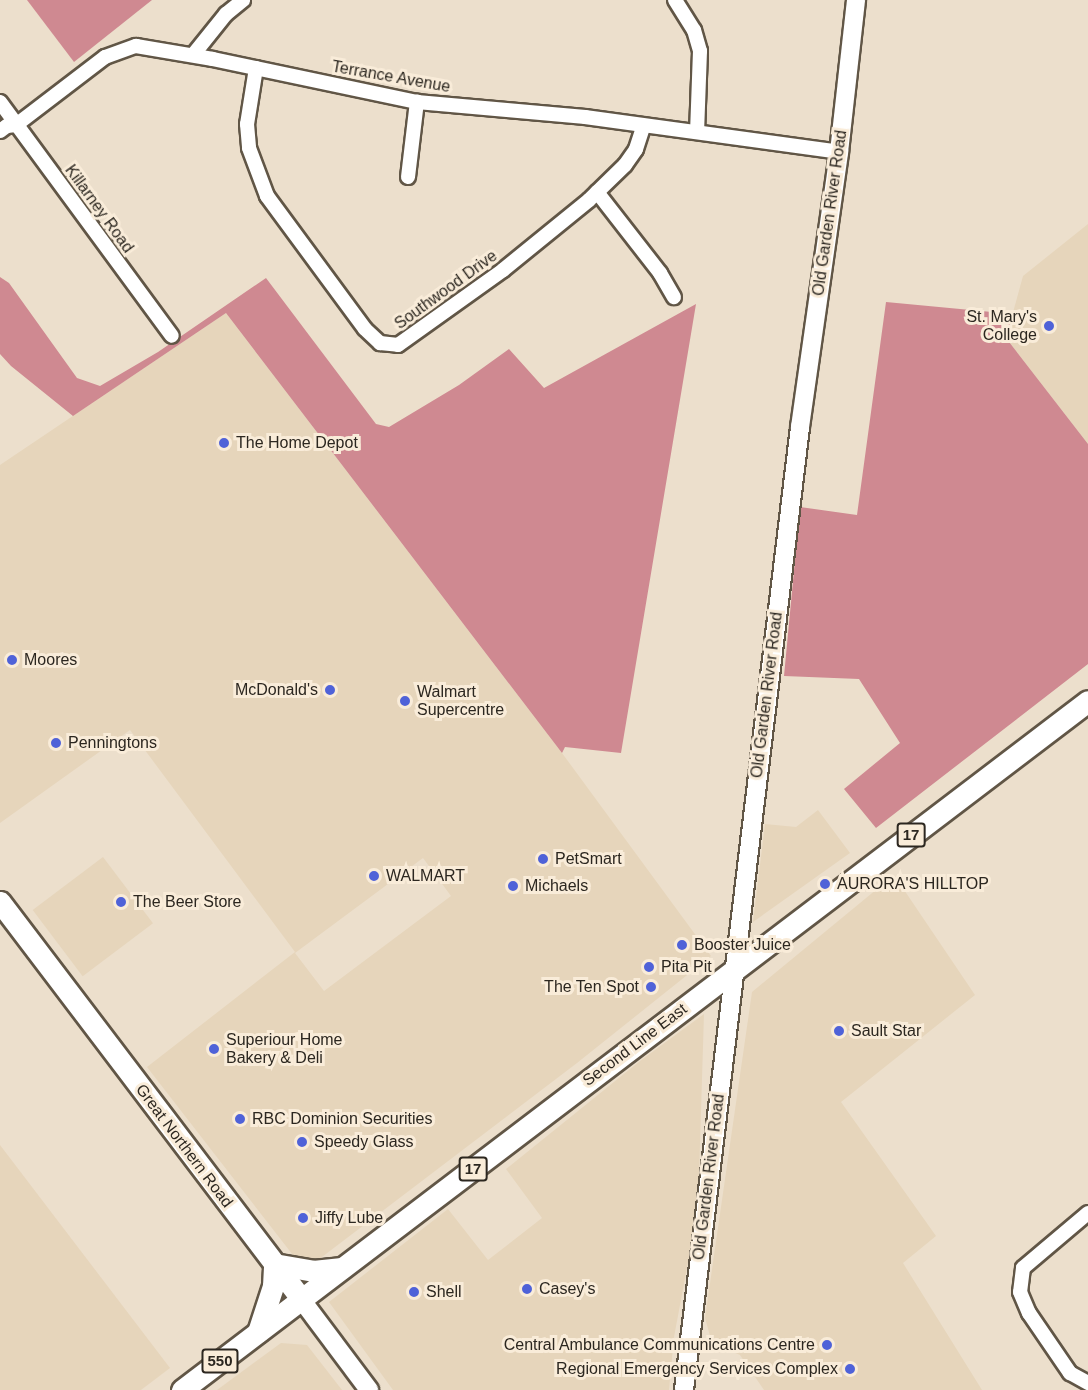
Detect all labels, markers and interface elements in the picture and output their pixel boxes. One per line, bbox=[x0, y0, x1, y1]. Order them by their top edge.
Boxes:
street label: Terrance Avenue bbox=[330, 57, 452, 97]
street label: Old Garden River Road bbox=[809, 129, 851, 297]
street label: Killarney Road bbox=[61, 161, 137, 257]
street label: Southwood Drive bbox=[391, 246, 501, 334]
place label: St. Mary's College bbox=[966, 307, 1037, 345]
marker: St. Mary's College bbox=[1042, 319, 1056, 333]
place label: The Home Depot bbox=[236, 433, 358, 453]
marker: The Home Depot bbox=[217, 436, 231, 450]
street label: Old Garden River Road bbox=[747, 611, 787, 779]
place label: Moores bbox=[24, 650, 77, 670]
marker: Moores bbox=[5, 653, 19, 667]
place label: McDonald's bbox=[235, 680, 318, 700]
place label: Walmart Supercentre bbox=[417, 682, 504, 720]
marker: McDonald's bbox=[323, 683, 337, 697]
marker: Walmart Supercentre bbox=[398, 694, 412, 708]
place label: Penningtons bbox=[68, 733, 157, 753]
marker: Penningtons bbox=[49, 736, 63, 750]
road number: 17 bbox=[896, 823, 926, 847]
place label: PetSmart bbox=[555, 849, 622, 869]
marker: PetSmart bbox=[536, 852, 550, 866]
place label: WALMART bbox=[386, 866, 465, 886]
marker: WALMART bbox=[367, 869, 381, 883]
place label: AURORA'S HILLTOP bbox=[837, 874, 989, 894]
place label: Michaels bbox=[525, 876, 588, 896]
marker: AURORA'S HILLTOP bbox=[818, 877, 832, 891]
marker: Michaels bbox=[506, 879, 520, 893]
place label: The Beer Store bbox=[133, 892, 242, 912]
marker: The Beer Store bbox=[114, 895, 128, 909]
place label: Booster Juice bbox=[694, 935, 791, 955]
marker: Booster Juice bbox=[675, 938, 689, 952]
place label: Pita Pit bbox=[661, 957, 712, 977]
marker: Pita Pit bbox=[642, 960, 656, 974]
place label: The Ten Spot bbox=[544, 977, 639, 997]
marker: The Ten Spot bbox=[644, 980, 658, 994]
street label: Second Line East bbox=[579, 1000, 691, 1090]
place label: Sault Star bbox=[851, 1021, 921, 1041]
marker: Sault Star bbox=[832, 1024, 846, 1038]
place label: Superiour Home Bakery & Deli bbox=[226, 1030, 342, 1068]
marker: Superiour Home Bakery & Deli bbox=[207, 1042, 221, 1056]
street label: Great Northern Road bbox=[131, 1081, 237, 1211]
street label: Old Garden River Road bbox=[689, 1093, 729, 1261]
place label: RBC Dominion Securities bbox=[252, 1109, 433, 1129]
marker: RBC Dominion Securities bbox=[233, 1112, 247, 1126]
place label: Speedy Glass bbox=[314, 1132, 414, 1152]
marker: Speedy Glass bbox=[295, 1135, 309, 1149]
road number: 17 bbox=[458, 1157, 488, 1181]
place label: Jiffy Lube bbox=[315, 1208, 383, 1228]
marker: Jiffy Lube bbox=[296, 1211, 310, 1225]
place label: Casey's bbox=[539, 1279, 595, 1299]
place label: Shell bbox=[426, 1282, 462, 1302]
marker: Casey's bbox=[520, 1282, 534, 1296]
marker: Shell bbox=[407, 1285, 421, 1299]
place label: Central Ambulance Communications Centre bbox=[503, 1335, 815, 1355]
marker: Central Ambulance Communications Centre bbox=[820, 1338, 834, 1352]
road number: 550 bbox=[200, 1349, 240, 1373]
place label: Regional Emergency Services Complex bbox=[556, 1359, 838, 1379]
marker: Regional Emergency Services Complex bbox=[843, 1362, 857, 1376]

